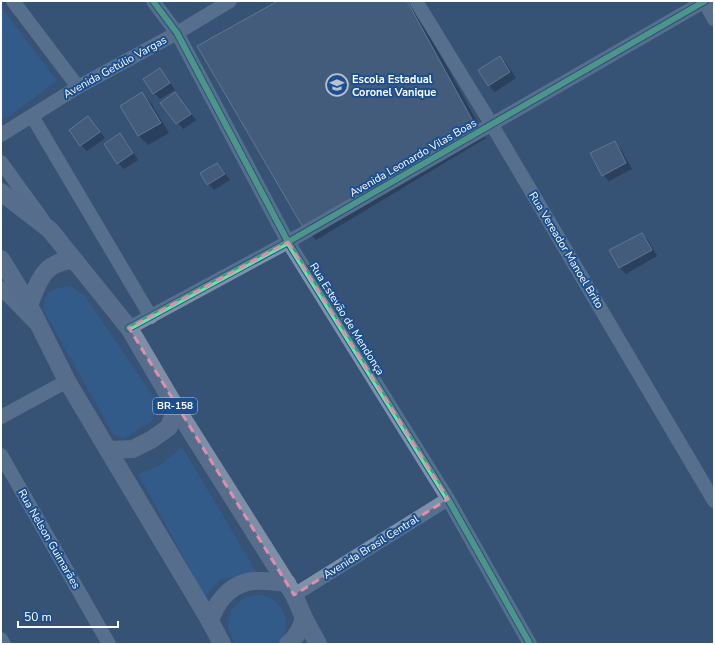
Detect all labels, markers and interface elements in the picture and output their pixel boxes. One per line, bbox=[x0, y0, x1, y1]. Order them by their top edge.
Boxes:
street label: Avenida Getúlio Vargas bbox=[61, 32, 169, 102]
school or university icon: Escola Estadual Coronel Vanique bbox=[324, 72, 350, 98]
place label: Escola Estadual Coronel Vanique bbox=[352, 72, 436, 100]
street label: Avenida Leonardo Vilas Boas bbox=[347, 115, 479, 201]
street label: Rua Vereador Manoel Brito bbox=[525, 189, 607, 311]
street label: Rua Estevão de Mendonça bbox=[306, 260, 388, 378]
road number: BR-158 bbox=[153, 398, 197, 414]
street label: Rua Nelson Guimarães bbox=[14, 486, 84, 592]
street label: Avenida Brasil Central bbox=[320, 511, 422, 583]
scale bar bbox=[18, 603, 118, 629]
text: 50 m bbox=[24, 609, 52, 625]

